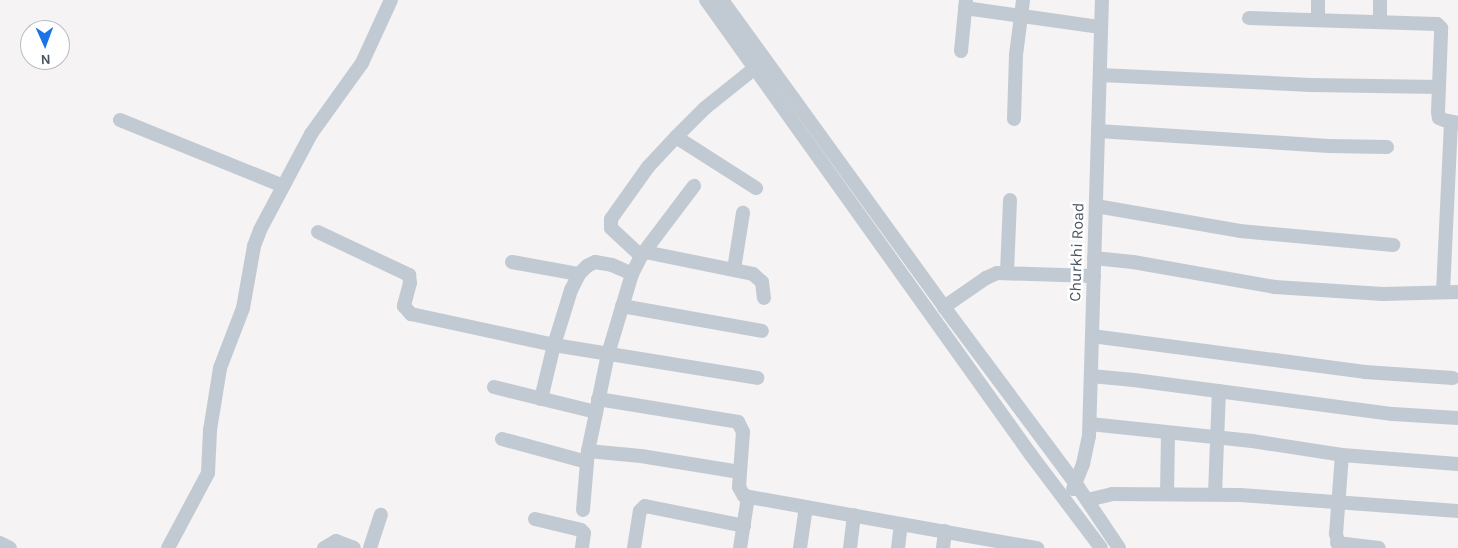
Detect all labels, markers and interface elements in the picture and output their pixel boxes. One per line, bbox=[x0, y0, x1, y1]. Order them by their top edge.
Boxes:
north arrow bbox=[20, 20, 70, 70]
text: N bbox=[40, 51, 51, 68]
street label: Churkhi Road bbox=[1066, 202, 1088, 302]

